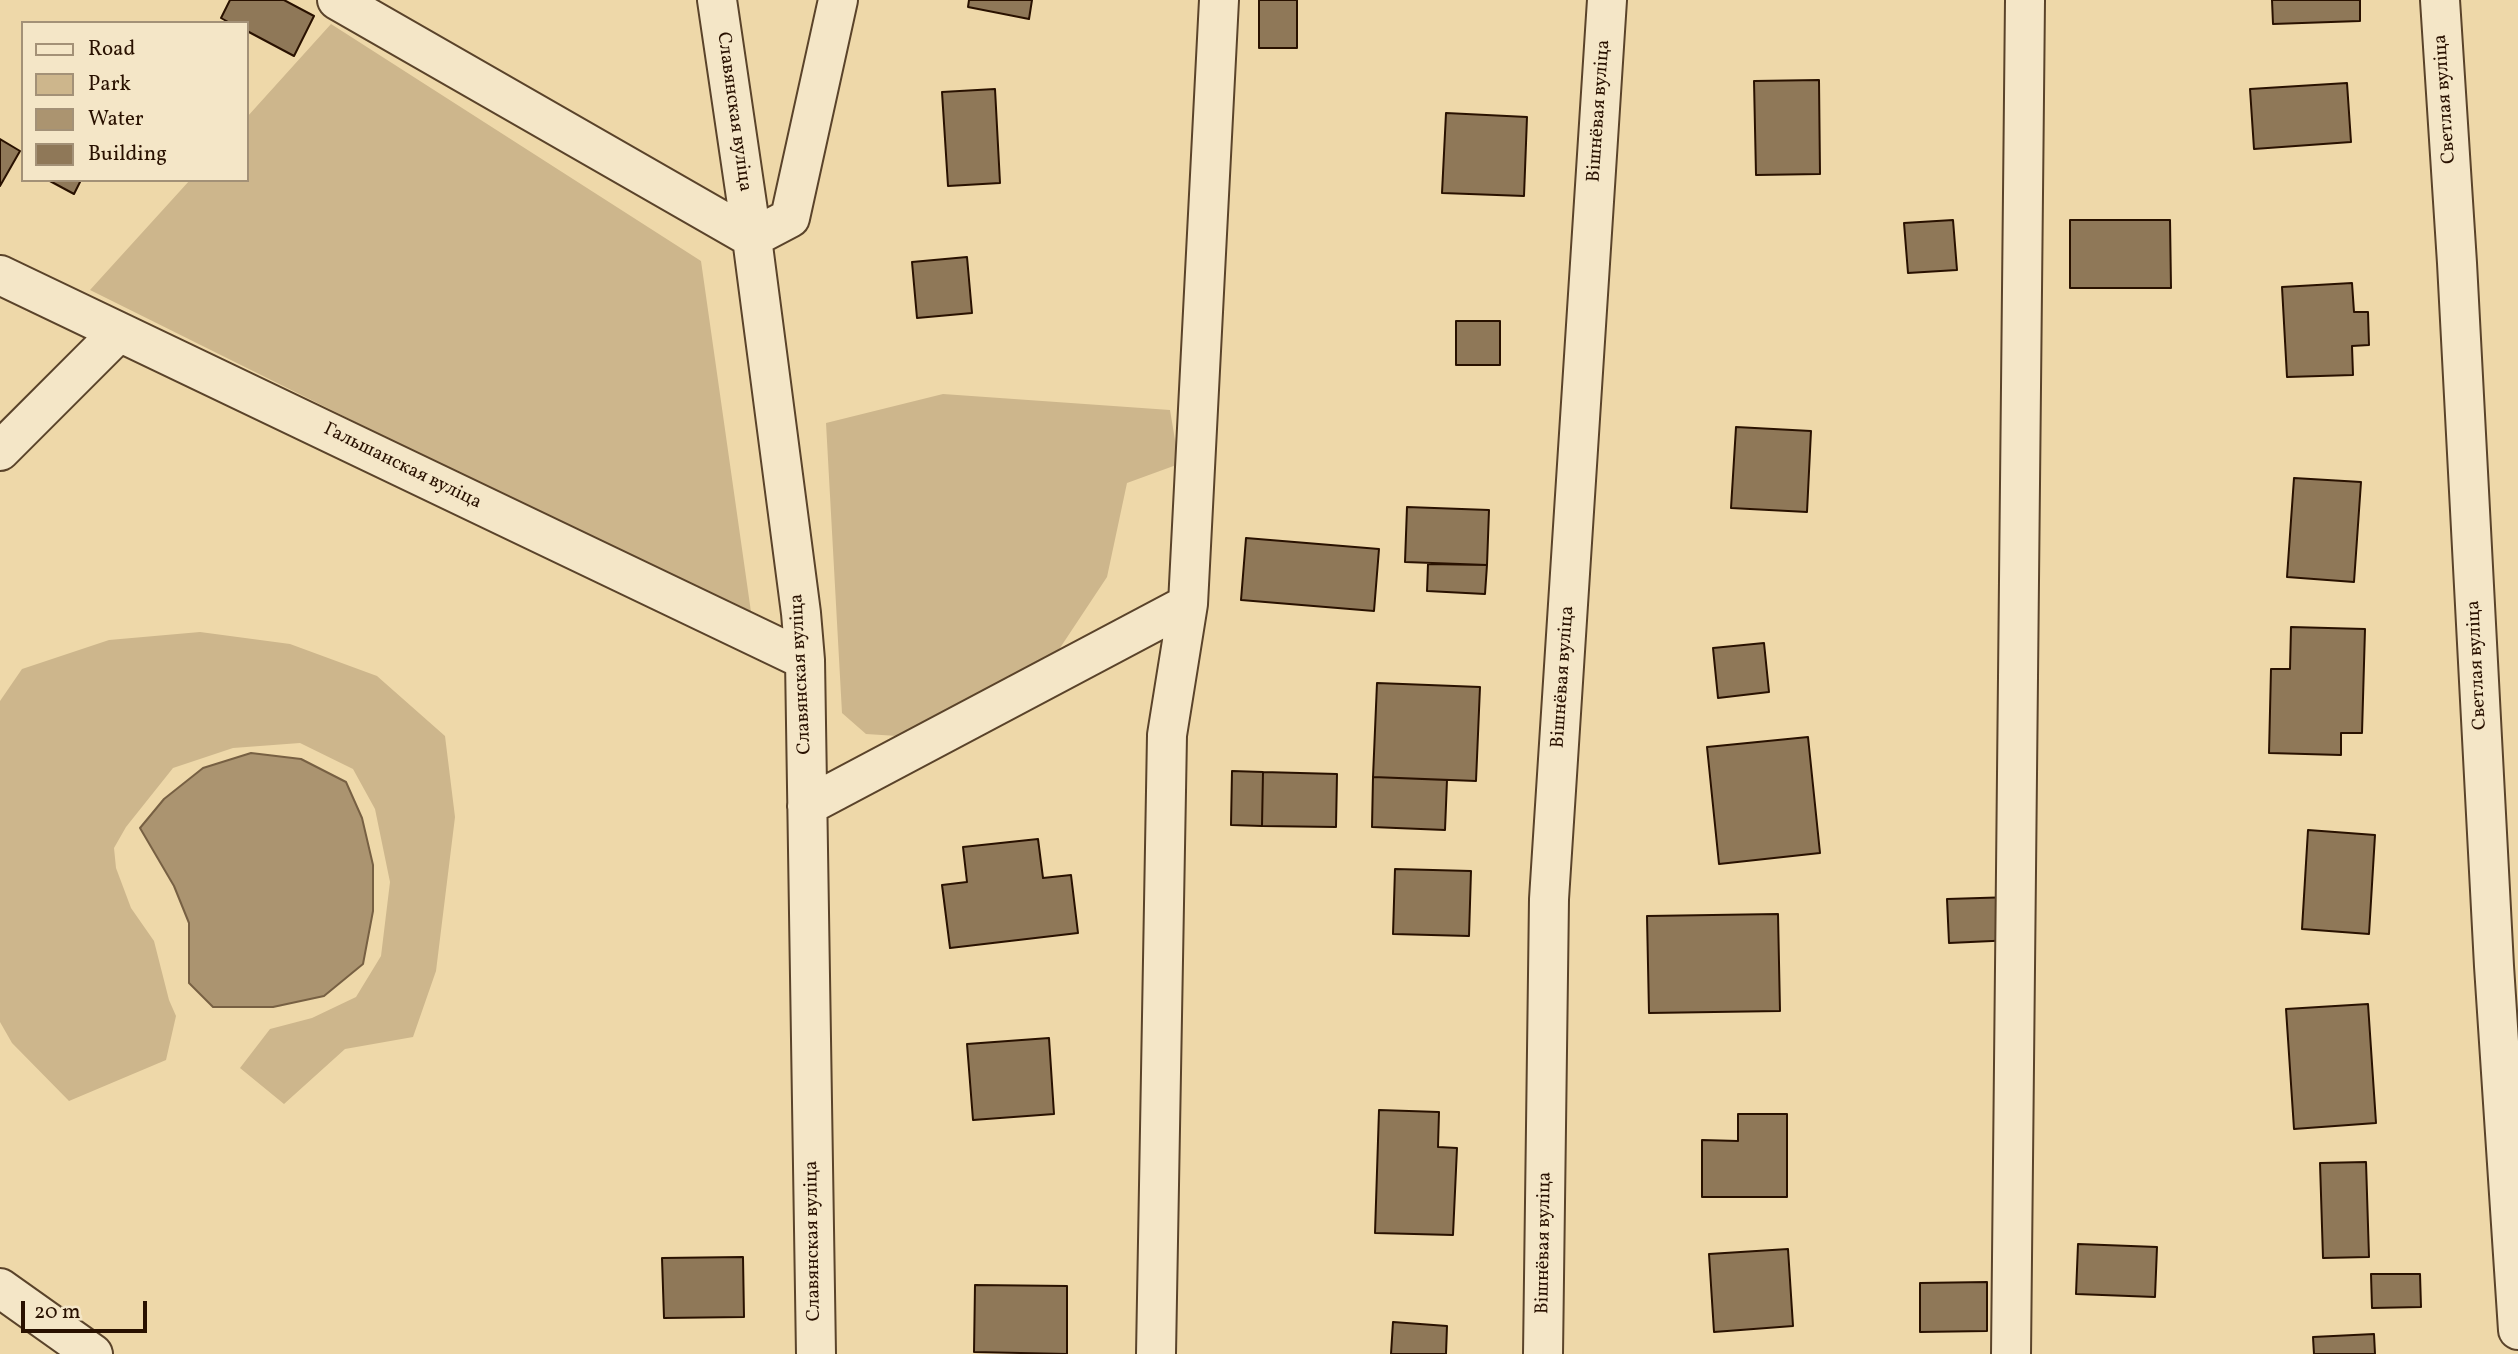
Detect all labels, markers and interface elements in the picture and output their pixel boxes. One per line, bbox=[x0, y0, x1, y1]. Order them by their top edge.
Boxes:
legend bbox=[21, 21, 248, 182]
street label: Славянская вуліца bbox=[711, 31, 755, 193]
street label: Светлая вуліца bbox=[2430, 33, 2462, 165]
text: Road bbox=[88, 35, 135, 64]
street label: Вішнёвая вуліца bbox=[1584, 39, 1616, 183]
text: Park bbox=[88, 70, 131, 99]
text: Water bbox=[88, 105, 144, 134]
text: Building bbox=[88, 140, 167, 169]
street label: Гальшанская вуліца bbox=[319, 419, 485, 515]
street label: Славянская вуліца bbox=[786, 593, 818, 755]
street label: Светлая вуліца bbox=[2463, 600, 2493, 730]
street label: Вішнёвая вуліца bbox=[1548, 605, 1580, 749]
street label: Славянская вуліца bbox=[801, 1160, 827, 1322]
street label: Вішнёвая вуліца bbox=[1532, 1171, 1558, 1315]
scale bar bbox=[24, 1288, 150, 1332]
text: 20 m bbox=[34, 1298, 80, 1327]

